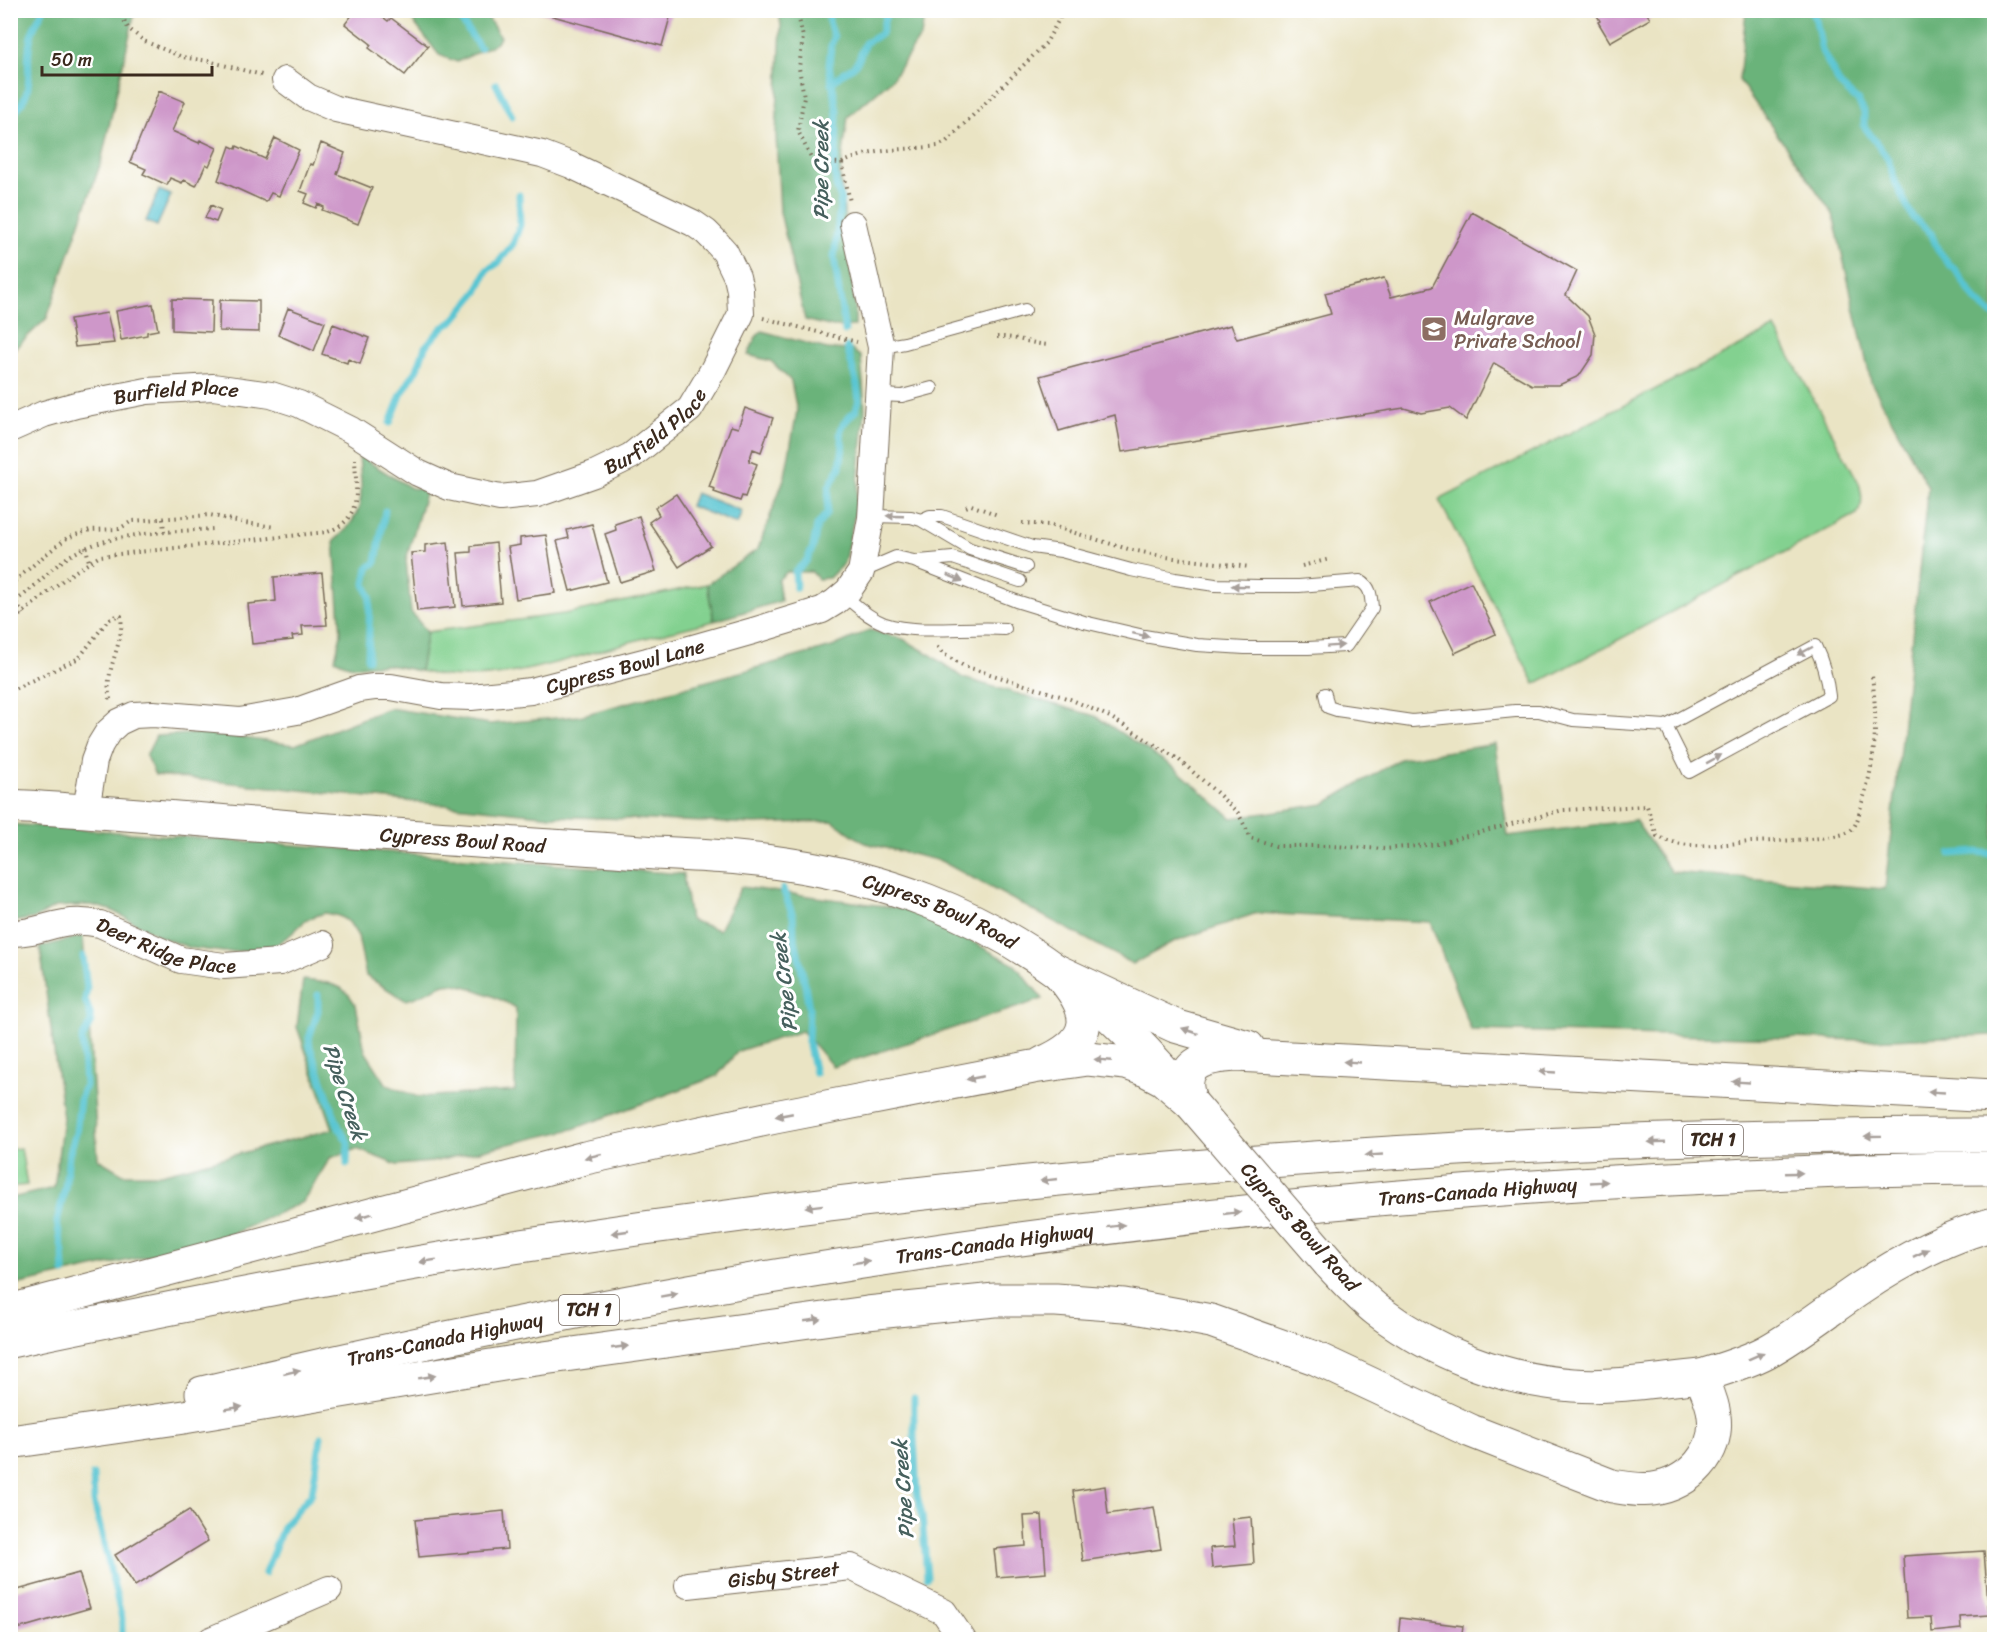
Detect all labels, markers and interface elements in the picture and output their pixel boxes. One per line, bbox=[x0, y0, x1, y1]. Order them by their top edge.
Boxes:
scale bar bbox=[42, 39, 212, 77]
text: 50 m bbox=[51, 44, 92, 76]
water label: Pipe Creek bbox=[802, 118, 840, 220]
place label: Mulgrave Private School bbox=[1454, 301, 1581, 359]
school or university icon: Mulgrave Private School bbox=[1419, 314, 1449, 344]
street label: Burfield Place bbox=[110, 369, 241, 415]
street label: Burfield Place bbox=[598, 381, 716, 484]
one-way arrow bbox=[885, 512, 904, 521]
one-way arrow bbox=[946, 574, 964, 583]
one-way arrow bbox=[1231, 581, 1250, 590]
street label: Cypress Bowl Lane bbox=[542, 628, 709, 704]
one-way arrow bbox=[1132, 631, 1150, 641]
one-way arrow bbox=[1326, 642, 1345, 651]
one-way arrow bbox=[1796, 646, 1813, 656]
one-way arrow bbox=[1705, 754, 1722, 764]
street label: Cypress Bowl Road bbox=[379, 817, 548, 863]
street label: Cypress Bowl Road bbox=[859, 863, 1026, 960]
street label: Deer Ridge Place bbox=[90, 907, 237, 984]
water label: Pipe Creek bbox=[759, 928, 809, 1034]
one-way arrow bbox=[1181, 1026, 1199, 1035]
water label: Pipe Creek bbox=[312, 1039, 379, 1147]
one-way arrow bbox=[1093, 1055, 1112, 1065]
one-way arrow bbox=[1342, 1058, 1361, 1067]
one-way arrow bbox=[1537, 1067, 1556, 1077]
one-way arrow bbox=[966, 1074, 985, 1083]
one-way arrow bbox=[1732, 1077, 1751, 1086]
one-way arrow bbox=[1927, 1087, 1946, 1096]
one-way arrow bbox=[775, 1111, 793, 1121]
road number: TCH 1 bbox=[1683, 1125, 1743, 1155]
one-way arrow bbox=[1864, 1131, 1883, 1141]
one-way arrow bbox=[1648, 1137, 1667, 1146]
one-way arrow bbox=[1364, 1150, 1383, 1160]
one-way arrow bbox=[583, 1152, 602, 1161]
street label: Cypress Bowl Road bbox=[1232, 1154, 1369, 1301]
street label: Trans-Canada Highway bbox=[1377, 1167, 1579, 1216]
one-way arrow bbox=[1784, 1169, 1803, 1178]
one-way arrow bbox=[1040, 1176, 1059, 1185]
one-way arrow bbox=[1589, 1178, 1608, 1187]
one-way arrow bbox=[804, 1202, 823, 1211]
one-way arrow bbox=[1223, 1208, 1242, 1218]
one-way arrow bbox=[355, 1211, 373, 1221]
street label: Trans-Canada Highway bbox=[893, 1212, 1096, 1274]
one-way arrow bbox=[1107, 1222, 1126, 1231]
one-way arrow bbox=[611, 1227, 630, 1236]
one-way arrow bbox=[1913, 1248, 1930, 1258]
one-way arrow bbox=[418, 1257, 437, 1266]
one-way arrow bbox=[851, 1258, 870, 1267]
one-way arrow bbox=[659, 1290, 678, 1299]
road number: TCH 1 bbox=[559, 1295, 619, 1325]
street label: Trans-Canada Highway bbox=[344, 1301, 547, 1377]
one-way arrow bbox=[803, 1316, 822, 1325]
one-way arrow bbox=[610, 1343, 629, 1352]
one-way arrow bbox=[1747, 1351, 1765, 1360]
one-way arrow bbox=[283, 1367, 302, 1376]
one-way arrow bbox=[418, 1372, 437, 1381]
one-way arrow bbox=[225, 1404, 244, 1413]
water label: Pipe Creek bbox=[880, 1436, 925, 1540]
street label: Gisby Street bbox=[726, 1551, 842, 1598]

